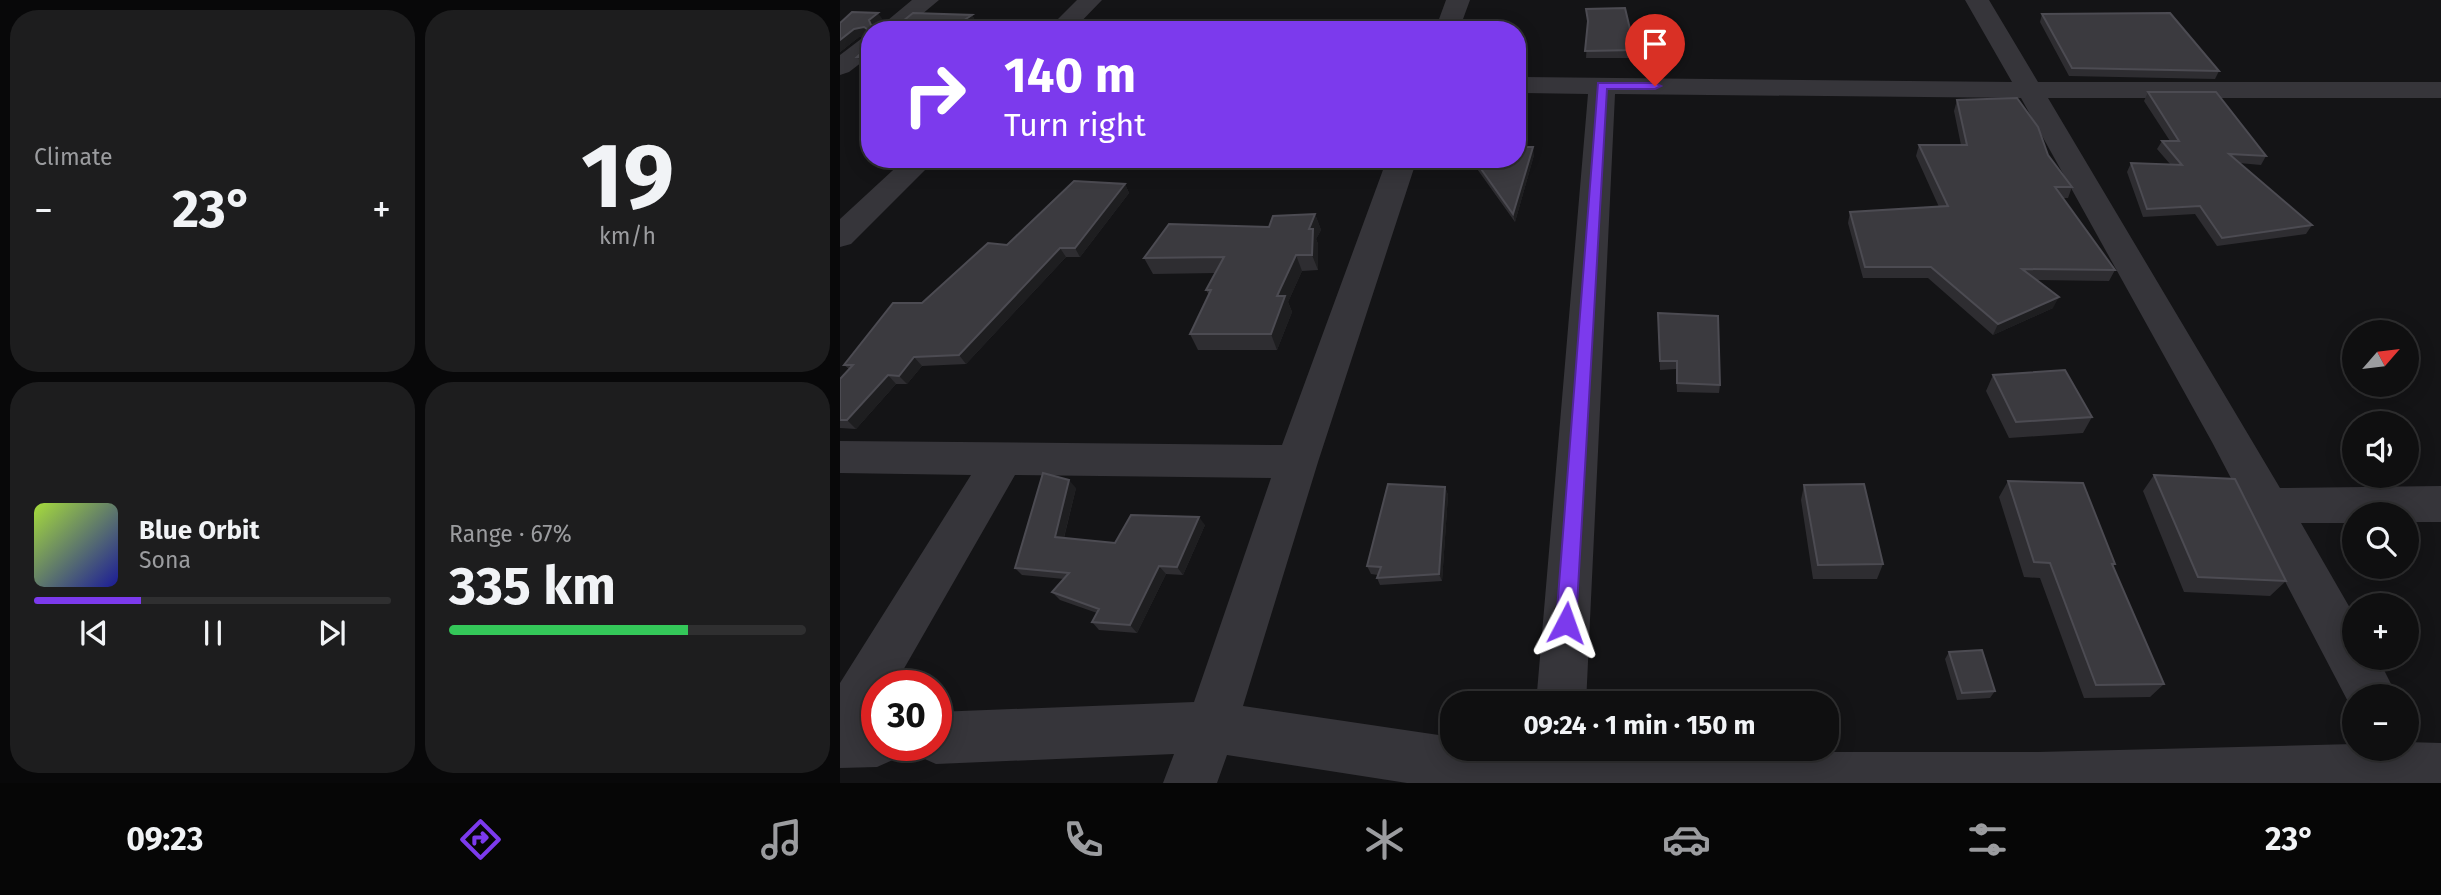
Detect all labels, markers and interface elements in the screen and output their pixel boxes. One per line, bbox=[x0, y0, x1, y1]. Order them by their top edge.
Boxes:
pin bbox=[1625, 14, 1685, 86]
icon: arrive bbox=[1636, 25, 1674, 63]
text: 140 m bbox=[1004, 46, 1136, 105]
icon: right bbox=[889, 49, 980, 140]
text: Turn right bbox=[1004, 106, 1146, 144]
text: 19 bbox=[581, 122, 674, 231]
text: Climate bbox=[34, 143, 113, 171]
text: 23° bbox=[172, 178, 253, 241]
text: − bbox=[34, 187, 53, 233]
text: + bbox=[372, 187, 391, 233]
text: km/h bbox=[599, 222, 656, 250]
north arrow bbox=[2342, 320, 2418, 397]
map controls bbox=[2342, 320, 2419, 761]
button: sound bbox=[2342, 411, 2419, 488]
button: search bbox=[2342, 502, 2419, 579]
text: Blue Orbit bbox=[139, 515, 259, 546]
text: Range · 67% bbox=[449, 520, 572, 548]
text: Sona bbox=[139, 546, 191, 574]
text: 335 km bbox=[449, 555, 616, 618]
position arrow bbox=[1529, 586, 1603, 660]
button: + bbox=[2342, 593, 2419, 670]
icon: previous bbox=[75, 614, 113, 652]
icon: pause bbox=[194, 614, 232, 652]
icon: next bbox=[313, 614, 351, 652]
speed limit sign: 30 bbox=[861, 670, 952, 761]
button: − bbox=[2342, 684, 2419, 761]
text: 09:24 · 1 min · 150 m bbox=[1523, 710, 1756, 741]
icon: directions bbox=[456, 815, 505, 864]
icon: music bbox=[757, 815, 806, 864]
icon: phone bbox=[1059, 815, 1108, 864]
icon: climate bbox=[1360, 815, 1409, 864]
icon: car bbox=[1662, 815, 1711, 864]
icon: filters bbox=[1963, 815, 2012, 864]
text: 09:23 bbox=[126, 820, 203, 858]
text: 23° bbox=[2265, 820, 2315, 858]

